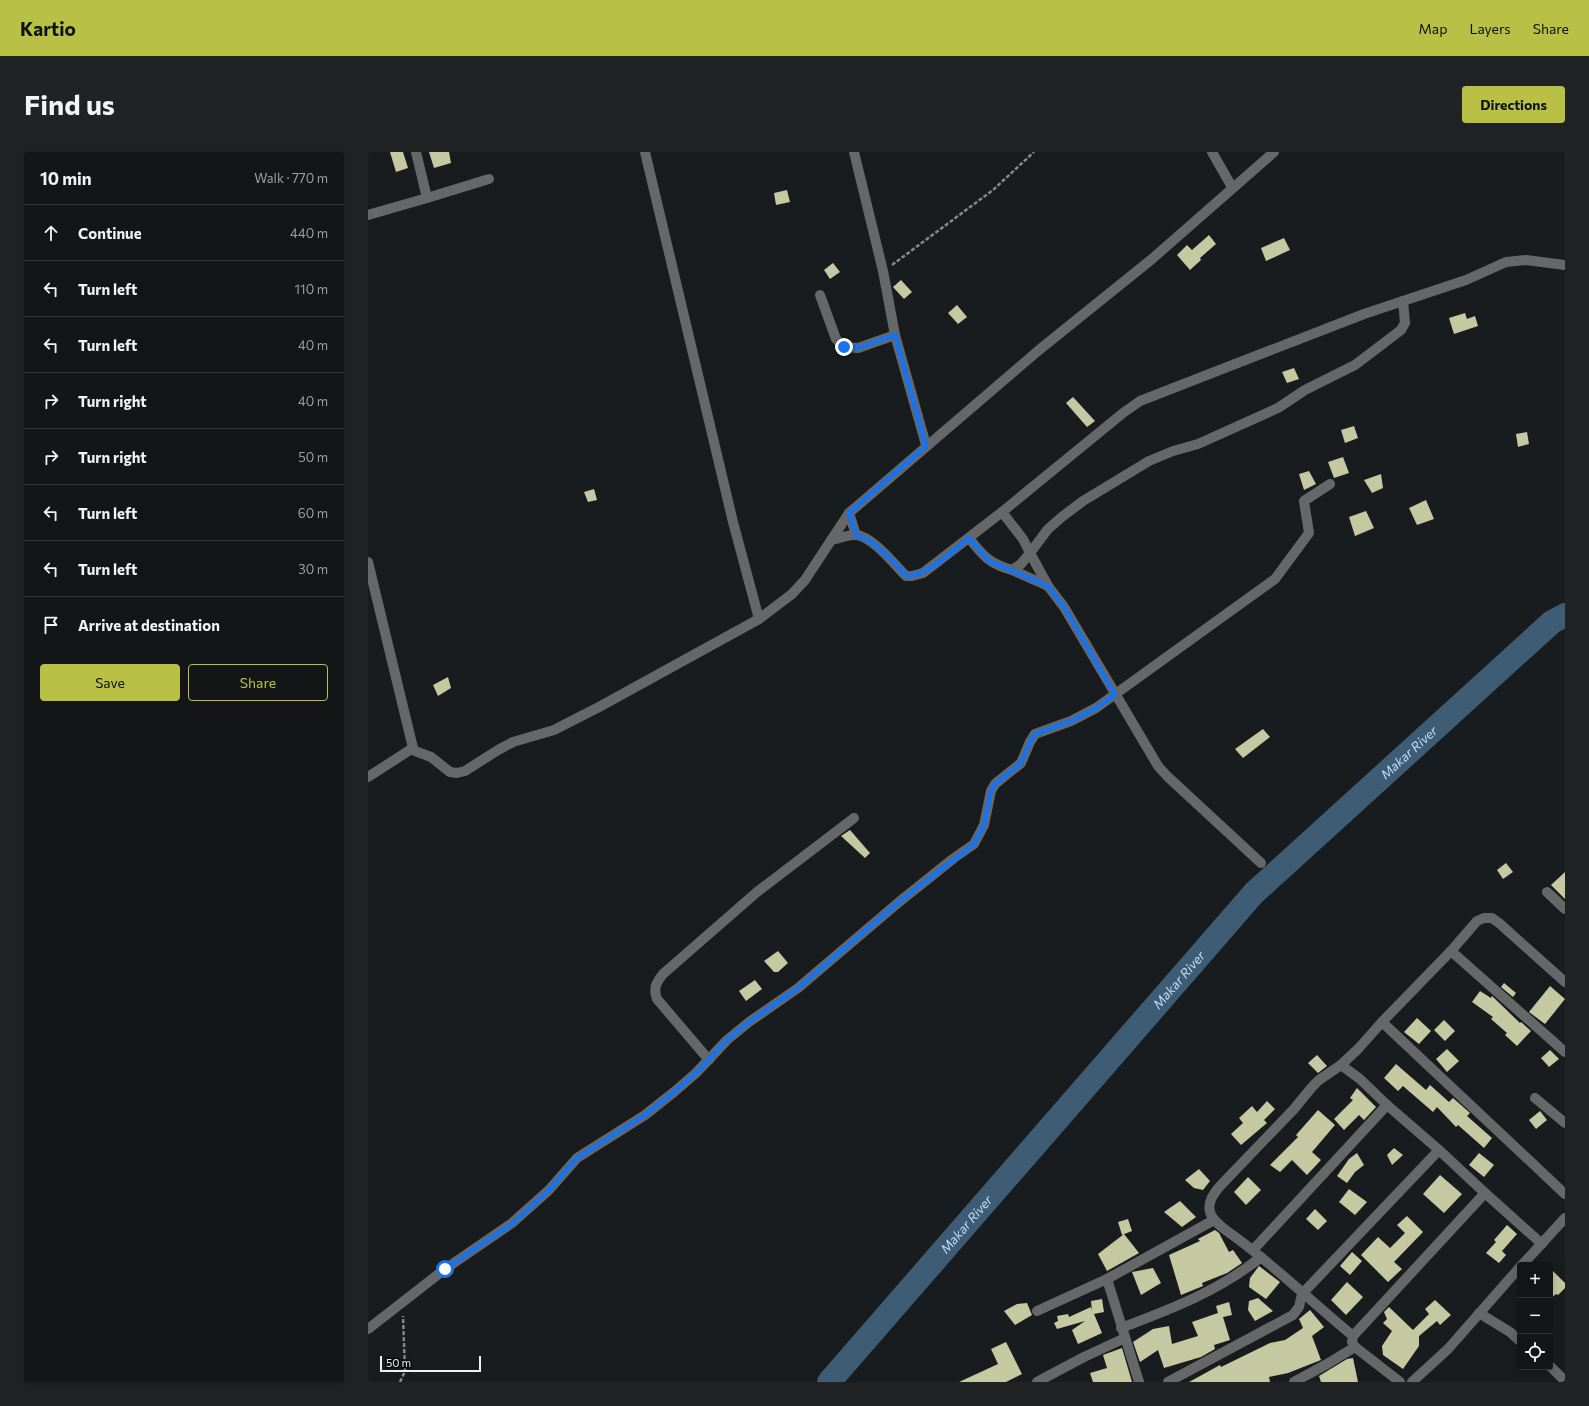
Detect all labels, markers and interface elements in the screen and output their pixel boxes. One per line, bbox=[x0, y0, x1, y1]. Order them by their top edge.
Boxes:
text: Kartio bbox=[20, 17, 76, 40]
text: Map bbox=[1419, 20, 1447, 37]
text: Layers bbox=[1469, 20, 1511, 37]
text: Share bbox=[1533, 20, 1569, 37]
button: Directions bbox=[1462, 86, 1565, 123]
text: Find us bbox=[24, 87, 115, 121]
text: 10 min bbox=[40, 168, 92, 189]
text: Walk · 770 m bbox=[254, 170, 328, 186]
icon: ahead bbox=[40, 222, 62, 244]
text: Continue bbox=[78, 224, 142, 242]
text: 440 m bbox=[290, 225, 328, 241]
icon: left bbox=[40, 278, 62, 300]
text: Turn left bbox=[78, 280, 137, 298]
text: 110 m bbox=[295, 281, 328, 297]
icon: left bbox=[40, 334, 62, 356]
text: Turn left bbox=[78, 336, 137, 354]
text: 40 m bbox=[298, 337, 328, 353]
route end bbox=[835, 338, 853, 356]
icon: right bbox=[40, 390, 62, 412]
text: Turn right bbox=[78, 392, 147, 410]
text: 40 m bbox=[298, 393, 328, 409]
icon: right bbox=[40, 446, 62, 468]
text: Turn right bbox=[78, 448, 147, 466]
text: 50 m bbox=[298, 449, 328, 465]
icon: left bbox=[40, 502, 62, 524]
text: Turn left bbox=[78, 504, 137, 522]
text: 60 m bbox=[298, 505, 328, 521]
icon: left bbox=[40, 558, 62, 580]
text: Turn left bbox=[78, 560, 137, 578]
text: 30 m bbox=[298, 561, 328, 577]
icon: arrive bbox=[40, 614, 62, 636]
text: Arrive at destination bbox=[78, 616, 220, 634]
button: Save bbox=[40, 664, 180, 701]
button: Share bbox=[188, 664, 328, 701]
water label: Makar River bbox=[1377, 722, 1441, 782]
water label: Makar River bbox=[1149, 947, 1209, 1012]
water label: Makar River bbox=[937, 1191, 996, 1256]
route start bbox=[436, 1260, 454, 1278]
map controls bbox=[1517, 1262, 1553, 1370]
button: + bbox=[1517, 1262, 1553, 1298]
button: − bbox=[1517, 1298, 1553, 1334]
button: locate bbox=[1517, 1334, 1553, 1370]
scale bar bbox=[380, 1354, 481, 1373]
text: 50 m bbox=[386, 1356, 411, 1369]

